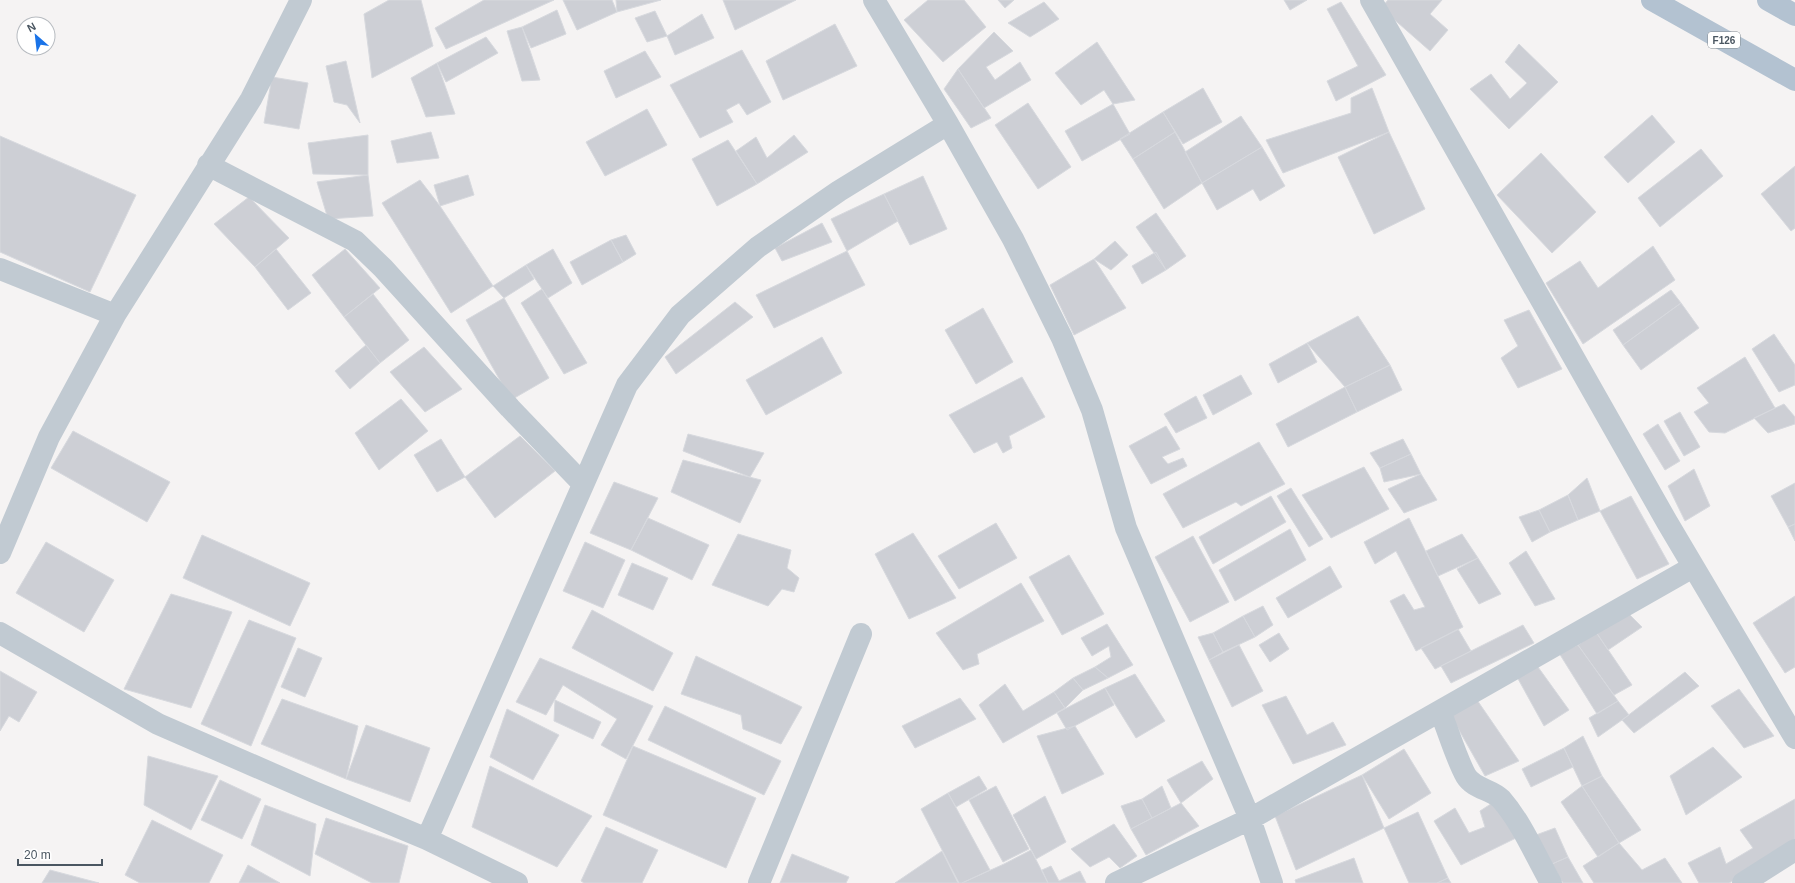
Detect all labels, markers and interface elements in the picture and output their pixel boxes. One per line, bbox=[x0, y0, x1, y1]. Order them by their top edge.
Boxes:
north arrow bbox=[16, 16, 56, 56]
text: N bbox=[25, 20, 38, 34]
road number: F126 bbox=[1708, 32, 1740, 48]
scale bar bbox=[18, 841, 102, 867]
text: 20 m bbox=[24, 848, 51, 862]

